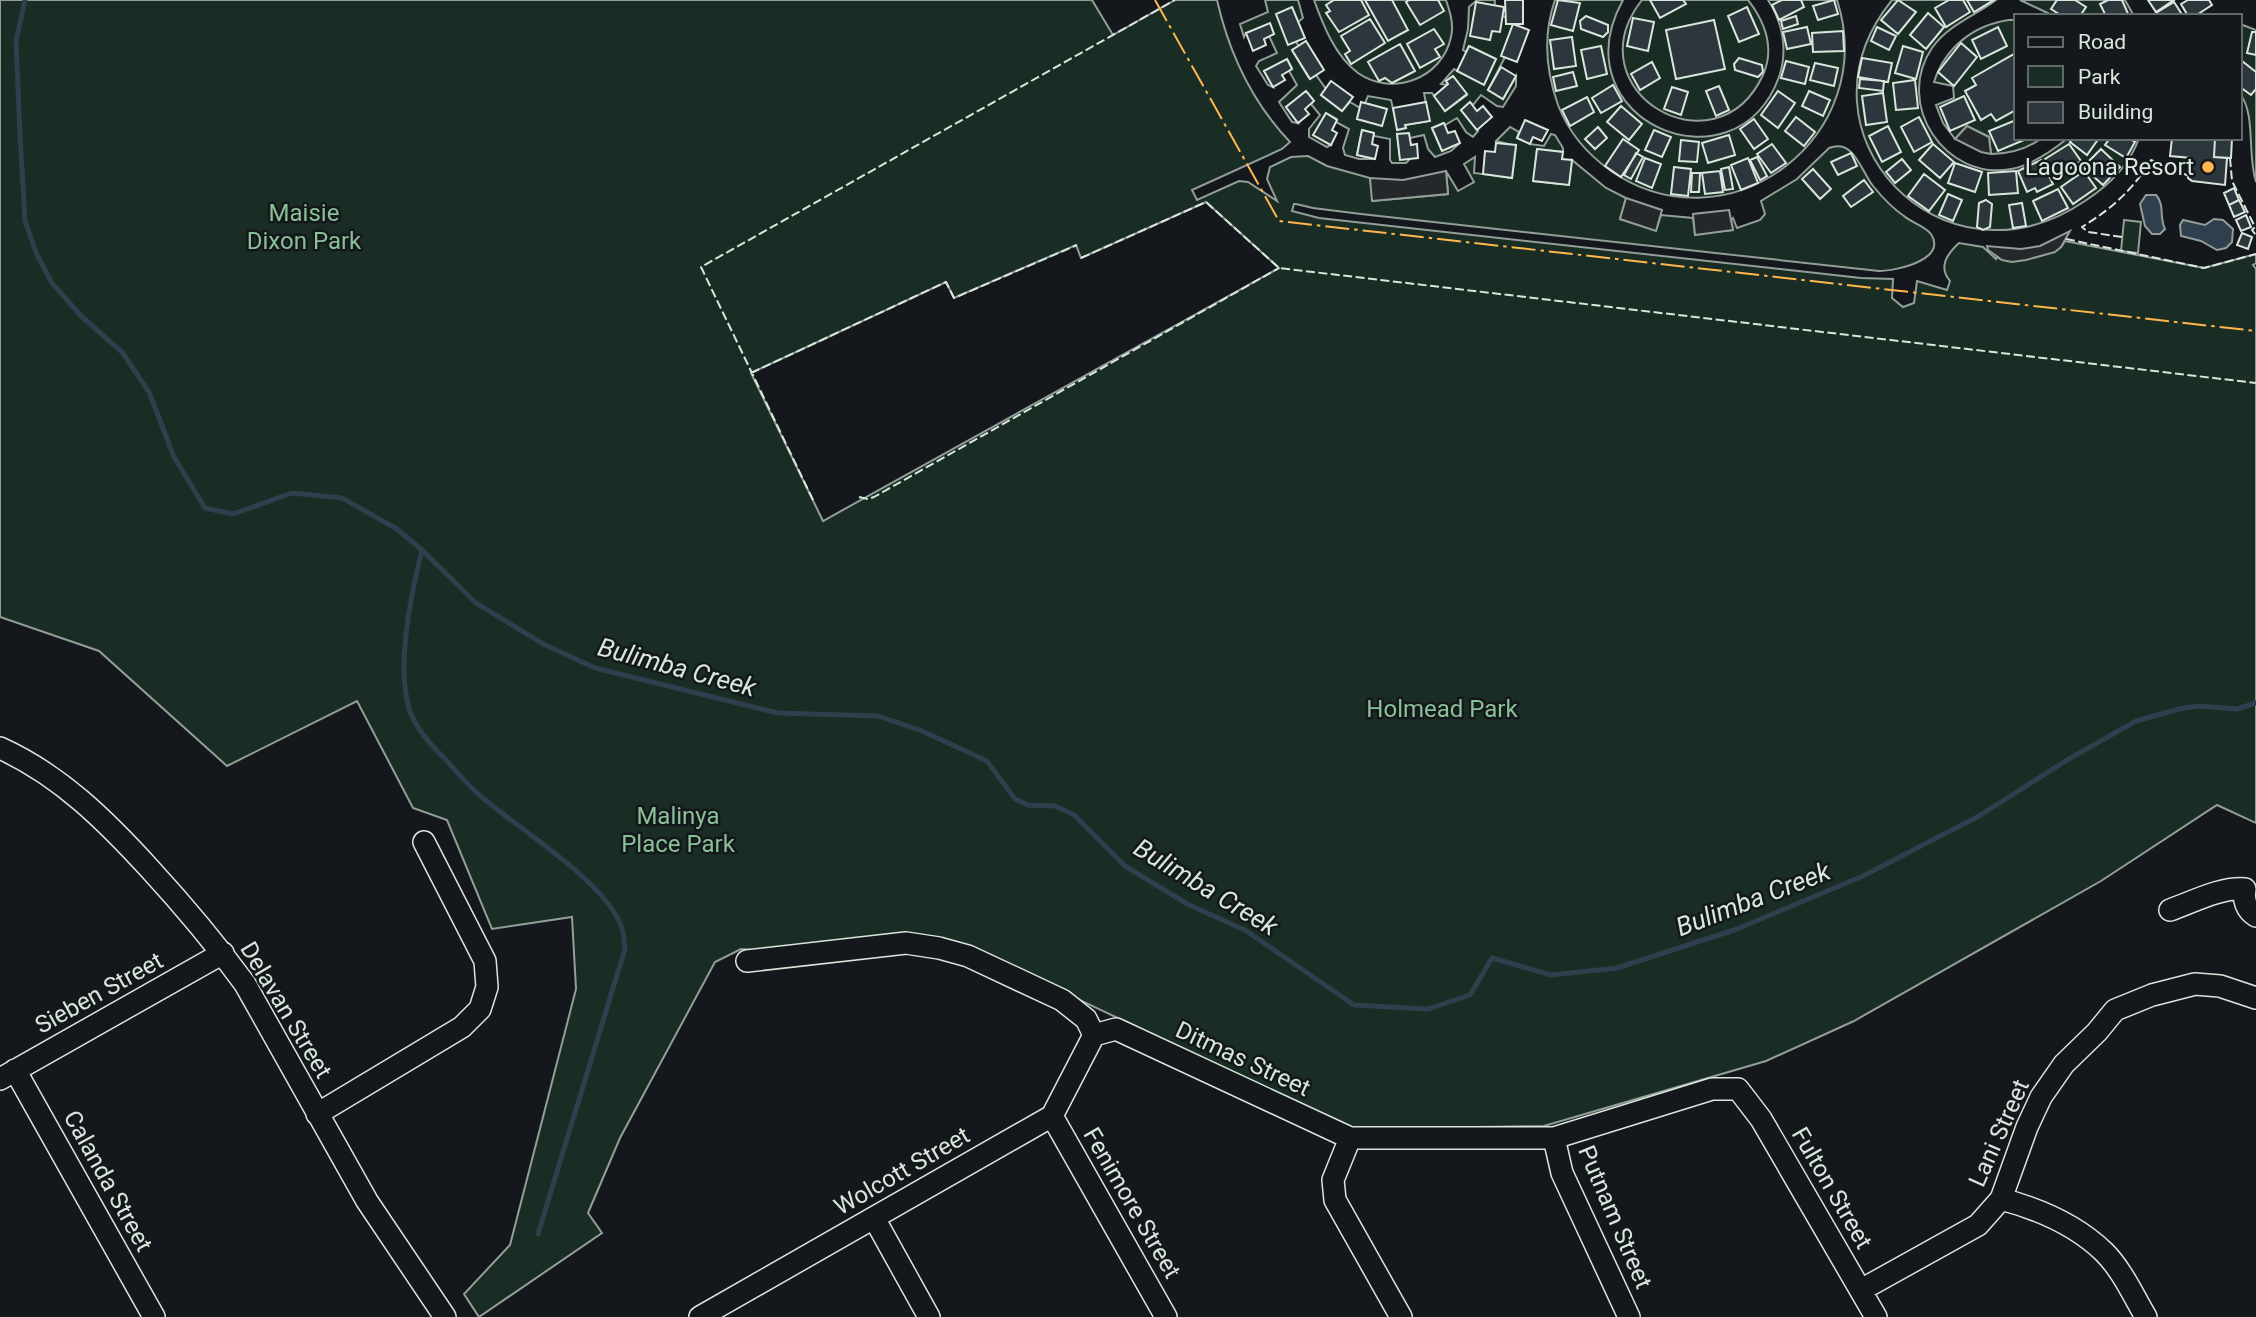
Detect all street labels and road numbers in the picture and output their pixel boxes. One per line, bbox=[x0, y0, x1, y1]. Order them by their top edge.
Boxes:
street label: Delavan Street bbox=[234, 937, 338, 1083]
street label: Sieben Street bbox=[30, 946, 168, 1040]
street label: Ditmas Street bbox=[1171, 1016, 1315, 1102]
street label: Lani Street bbox=[1963, 1075, 2035, 1191]
street label: Calanda Street bbox=[58, 1106, 158, 1256]
street label: Wolcott Street bbox=[829, 1121, 975, 1221]
street label: Fulton Street bbox=[1786, 1122, 1878, 1254]
street label: Fenimore Street bbox=[1078, 1123, 1187, 1284]
street label: Putnam Street bbox=[1572, 1141, 1658, 1293]

